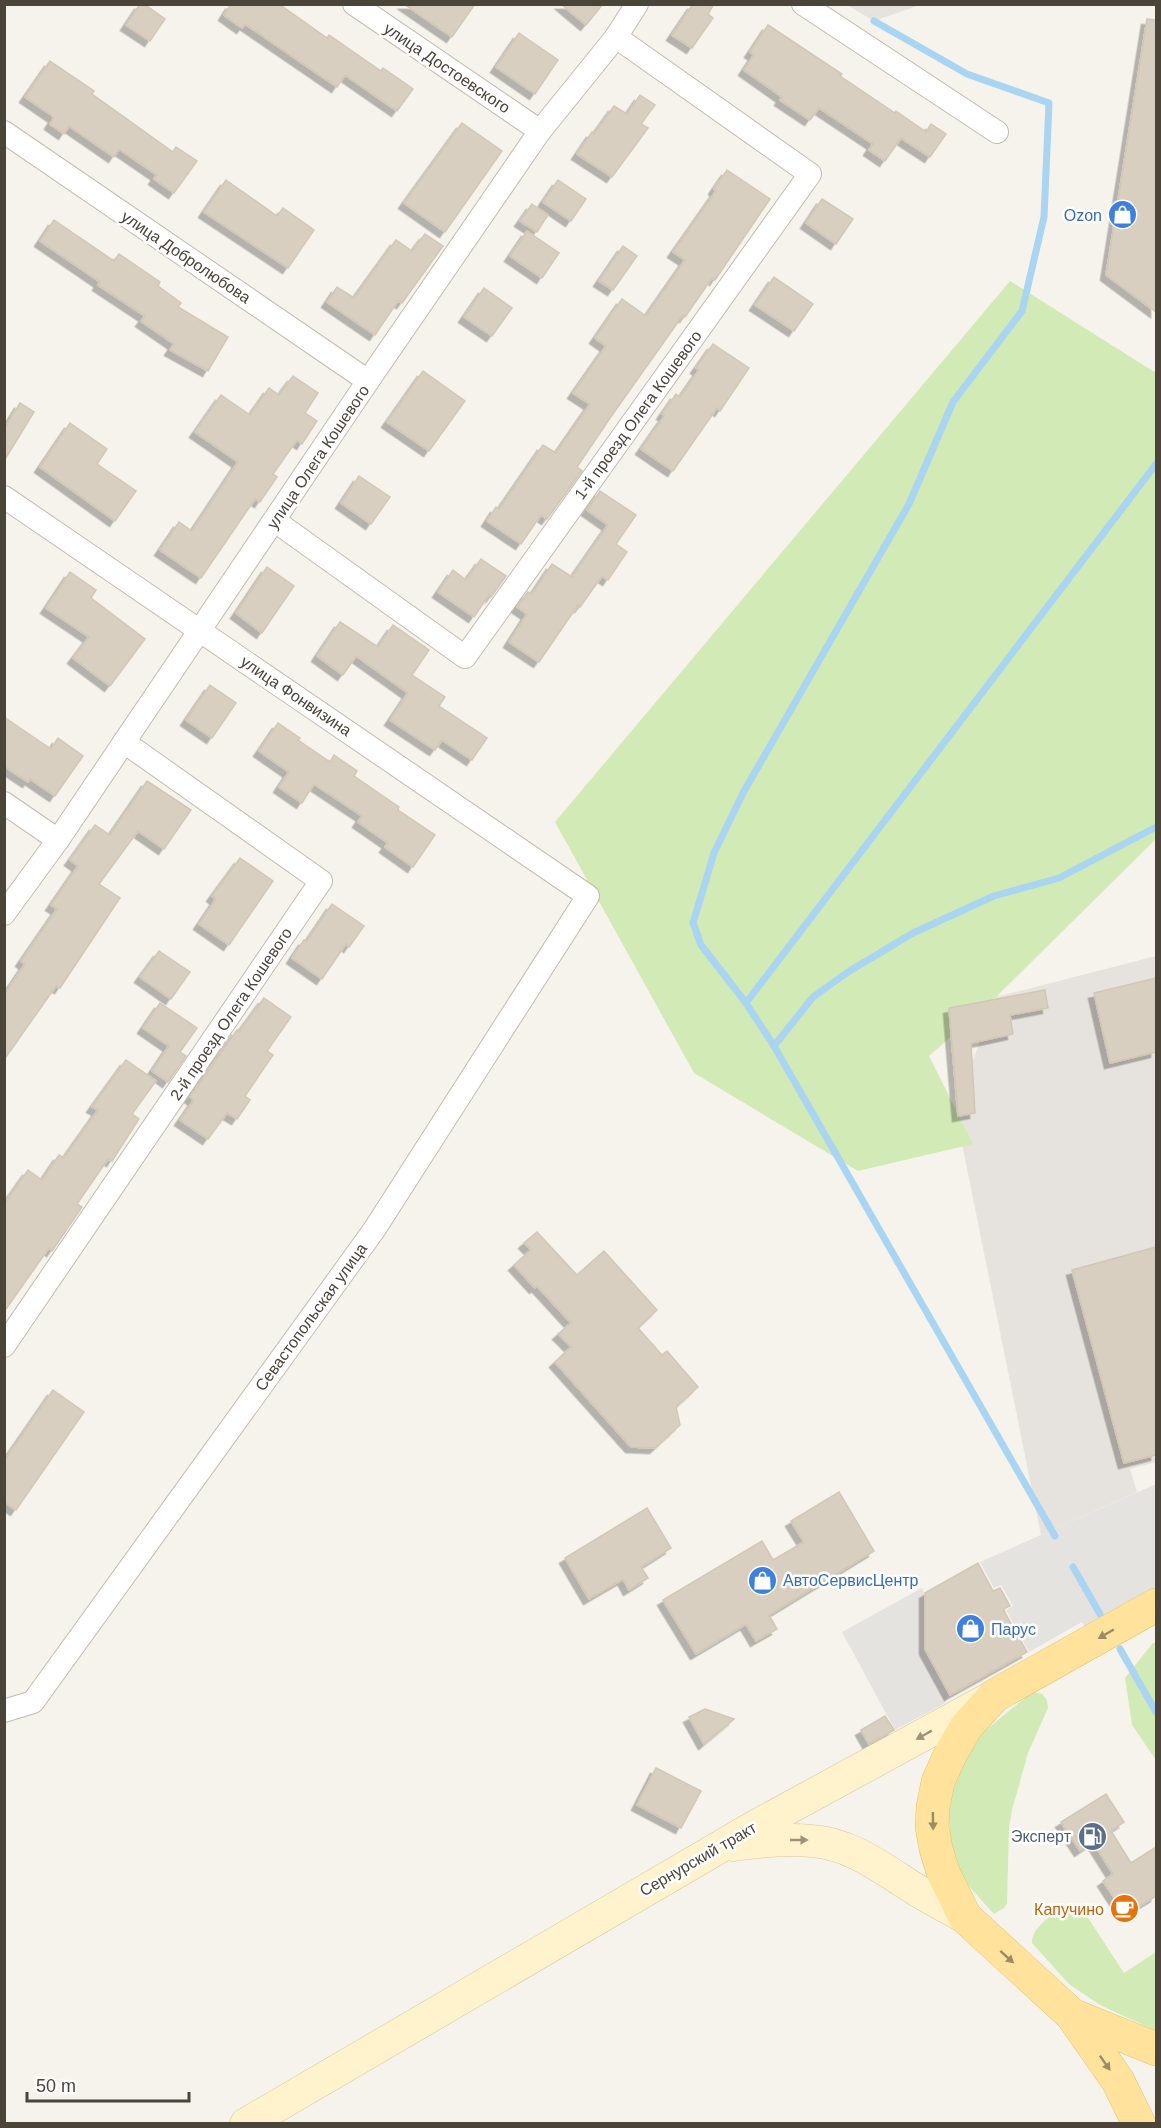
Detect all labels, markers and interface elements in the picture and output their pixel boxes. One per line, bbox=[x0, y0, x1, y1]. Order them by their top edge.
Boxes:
street label: улица Достоевского bbox=[381, 20, 513, 117]
shop icon: Ozon bbox=[1107, 199, 1139, 231]
place label: Ozon bbox=[1064, 207, 1102, 224]
street label: улица Добролюбова bbox=[118, 208, 254, 306]
street label: 1-й проезд Олега Кошевого bbox=[571, 327, 705, 503]
street label: улица Олега Кошевого bbox=[264, 382, 372, 532]
street label: улица Фонвизина bbox=[237, 653, 355, 739]
street label: 2-й проезд Олега Кошевого bbox=[167, 924, 295, 1103]
street label: Севастопольская улица bbox=[252, 1240, 370, 1394]
shop icon: АвтоСервисЦентр bbox=[746, 1564, 778, 1596]
place label: АвтоСервисЦентр bbox=[783, 1572, 919, 1589]
shop icon: Парус bbox=[954, 1613, 986, 1645]
place label: Парус bbox=[991, 1621, 1036, 1638]
one-way arrow bbox=[1097, 1629, 1114, 1639]
one-way arrow bbox=[916, 1729, 932, 1740]
one-way arrow bbox=[928, 1811, 937, 1830]
street label: Сернурский тракт bbox=[637, 1818, 760, 1899]
fuel station icon: Эксперт bbox=[1076, 1820, 1108, 1852]
place label: Эксперт bbox=[1011, 1828, 1072, 1845]
one-way arrow bbox=[790, 1835, 809, 1845]
cafe icon: Капучино bbox=[1109, 1893, 1141, 1925]
place label: Капучино bbox=[1034, 1901, 1104, 1918]
one-way arrow bbox=[999, 1950, 1014, 1963]
one-way arrow bbox=[1099, 2055, 1111, 2071]
scale bar bbox=[27, 2065, 189, 2103]
text: 50 m bbox=[36, 2076, 76, 2096]

